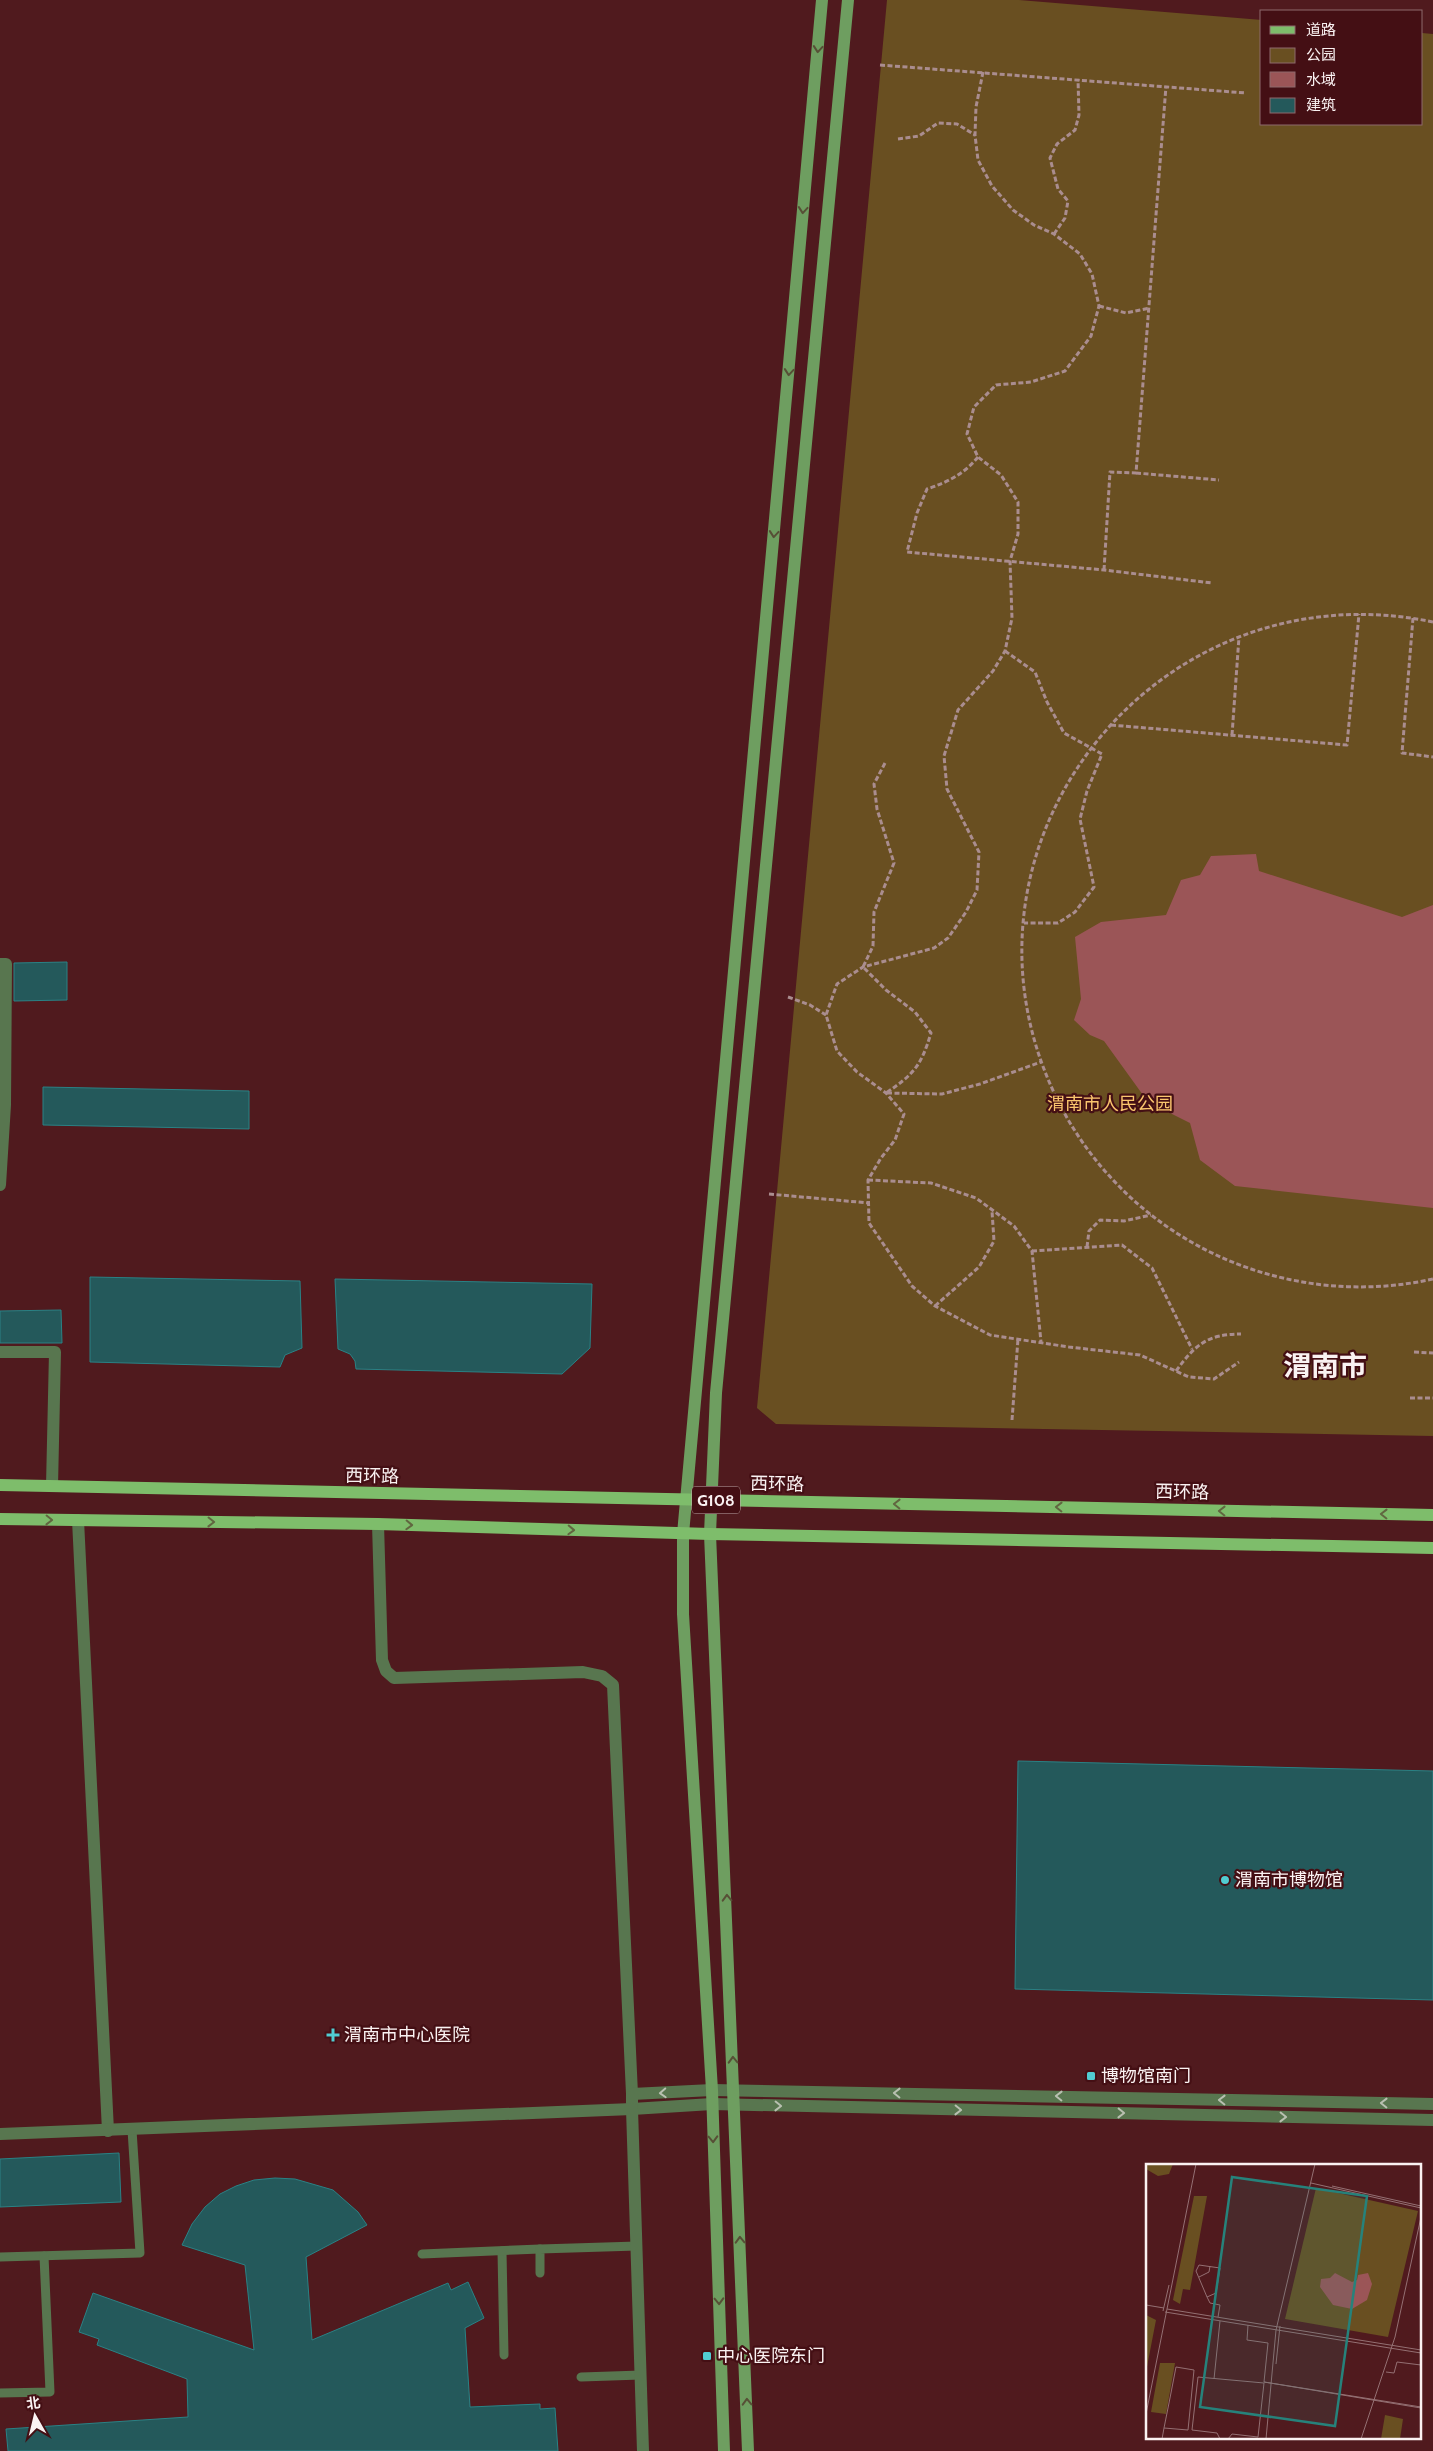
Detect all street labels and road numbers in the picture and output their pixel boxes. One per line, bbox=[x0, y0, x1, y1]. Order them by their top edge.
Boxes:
street label: 西环路 bbox=[345, 1465, 399, 1487]
street label: 西环路 bbox=[750, 1473, 804, 1495]
street label: 西环路 bbox=[1155, 1481, 1209, 1503]
road number: G108 bbox=[692, 1486, 740, 1514]

